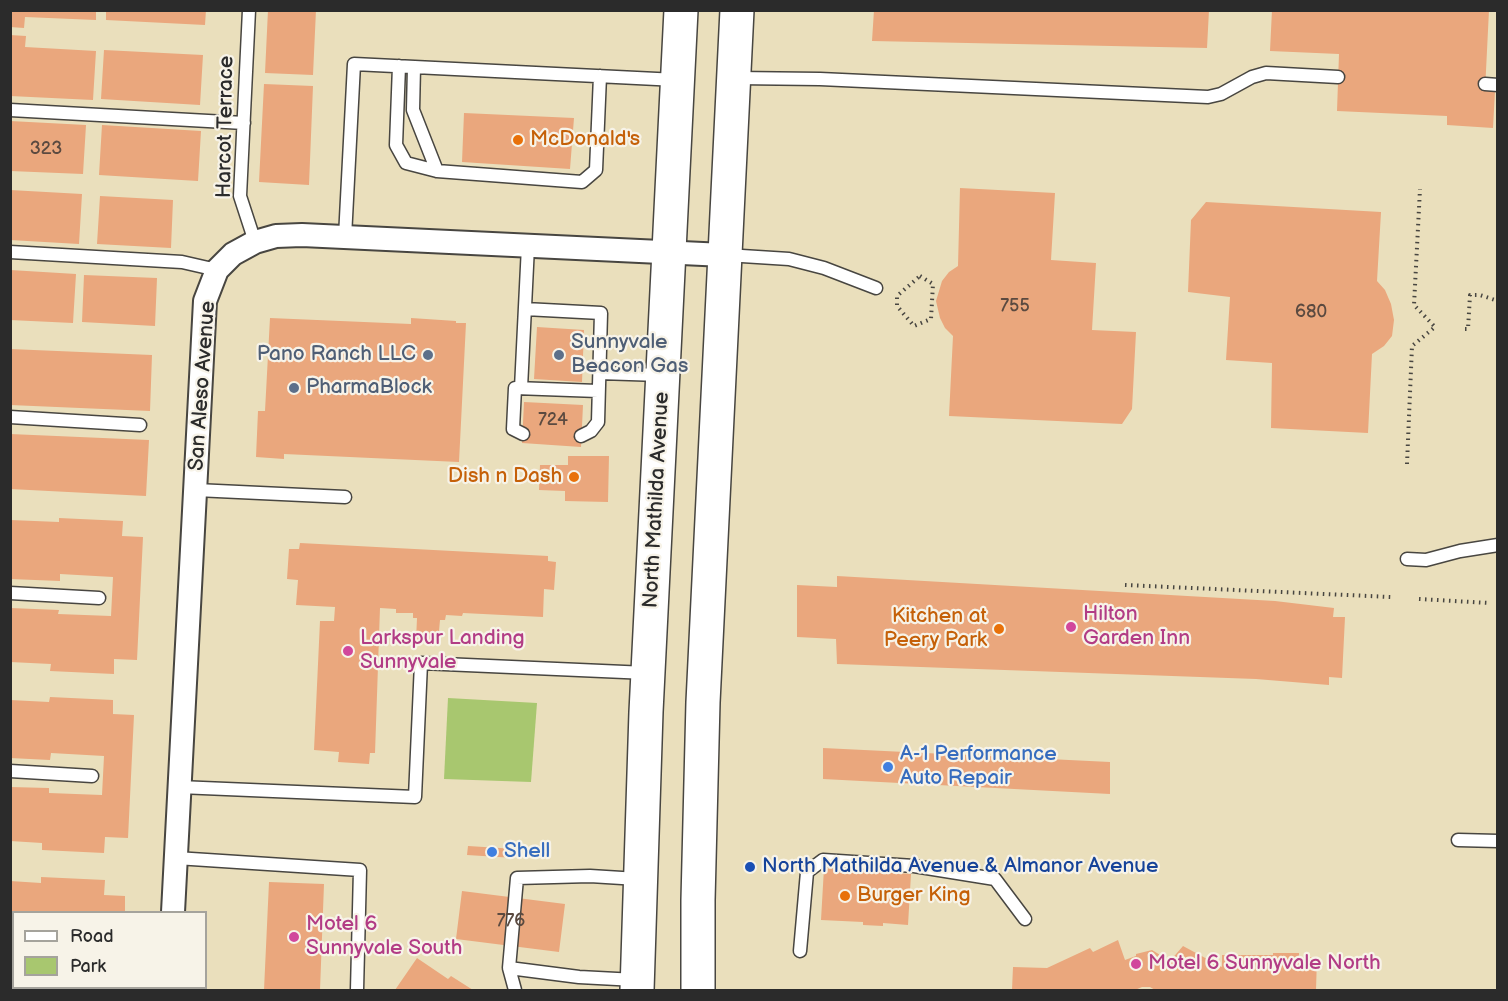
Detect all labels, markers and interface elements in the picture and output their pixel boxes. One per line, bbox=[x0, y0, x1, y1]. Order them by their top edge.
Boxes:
street label: Harcot Terrace bbox=[212, 56, 240, 198]
place label: McDonald's bbox=[530, 127, 640, 153]
marker: McDonald's bbox=[511, 133, 525, 147]
house number: 323 bbox=[30, 138, 62, 160]
house number: 755 bbox=[1000, 295, 1030, 317]
street label: San Aleso Avenue bbox=[184, 300, 222, 472]
house number: 680 bbox=[1295, 301, 1327, 323]
place label: Sunnyvale Beacon Gas bbox=[571, 330, 688, 380]
place label: Pano Ranch LLC bbox=[257, 342, 416, 368]
marker: Pano Ranch LLC bbox=[421, 348, 435, 362]
marker: Sunnyvale Beacon Gas bbox=[552, 348, 566, 362]
place label: PharmaBlock bbox=[306, 375, 432, 401]
marker: PharmaBlock bbox=[287, 381, 301, 395]
street label: North Mathilda Avenue bbox=[639, 391, 675, 609]
house number: 724 bbox=[538, 409, 568, 431]
place label: Dish n Dash bbox=[448, 464, 562, 490]
marker: Dish n Dash bbox=[567, 470, 581, 484]
place label: Hilton Garden Inn bbox=[1083, 602, 1190, 652]
place label: Kitchen at Peery Park bbox=[884, 604, 987, 654]
marker: Hilton Garden Inn bbox=[1064, 620, 1078, 634]
marker: Kitchen at Peery Park bbox=[992, 622, 1006, 636]
place label: Larkspur Landing Sunnyvale bbox=[360, 626, 525, 676]
marker: Larkspur Landing Sunnyvale bbox=[341, 644, 355, 658]
place label: A-1 Performance Auto Repair bbox=[900, 742, 1057, 792]
marker: A-1 Performance Auto Repair bbox=[881, 760, 895, 774]
place label: Shell bbox=[504, 839, 550, 865]
marker: Shell bbox=[485, 845, 499, 859]
place label: North Mathilda Avenue & Almanor Avenue bbox=[762, 854, 1158, 880]
marker: North Mathilda Avenue & Almanor Avenue bbox=[743, 860, 757, 874]
place label: Burger King bbox=[857, 883, 971, 909]
marker: Burger King bbox=[838, 889, 852, 903]
house number: 776 bbox=[497, 910, 525, 932]
legend bbox=[12, 911, 207, 989]
place label: Motel 6 Sunnyvale South bbox=[306, 912, 462, 962]
text: Road bbox=[70, 926, 114, 947]
marker: Motel 6 Sunnyvale South bbox=[287, 930, 301, 944]
place label: Motel 6 Sunnyvale North bbox=[1148, 951, 1381, 977]
text: Park bbox=[70, 956, 106, 977]
marker: Motel 6 Sunnyvale North bbox=[1129, 957, 1143, 971]

